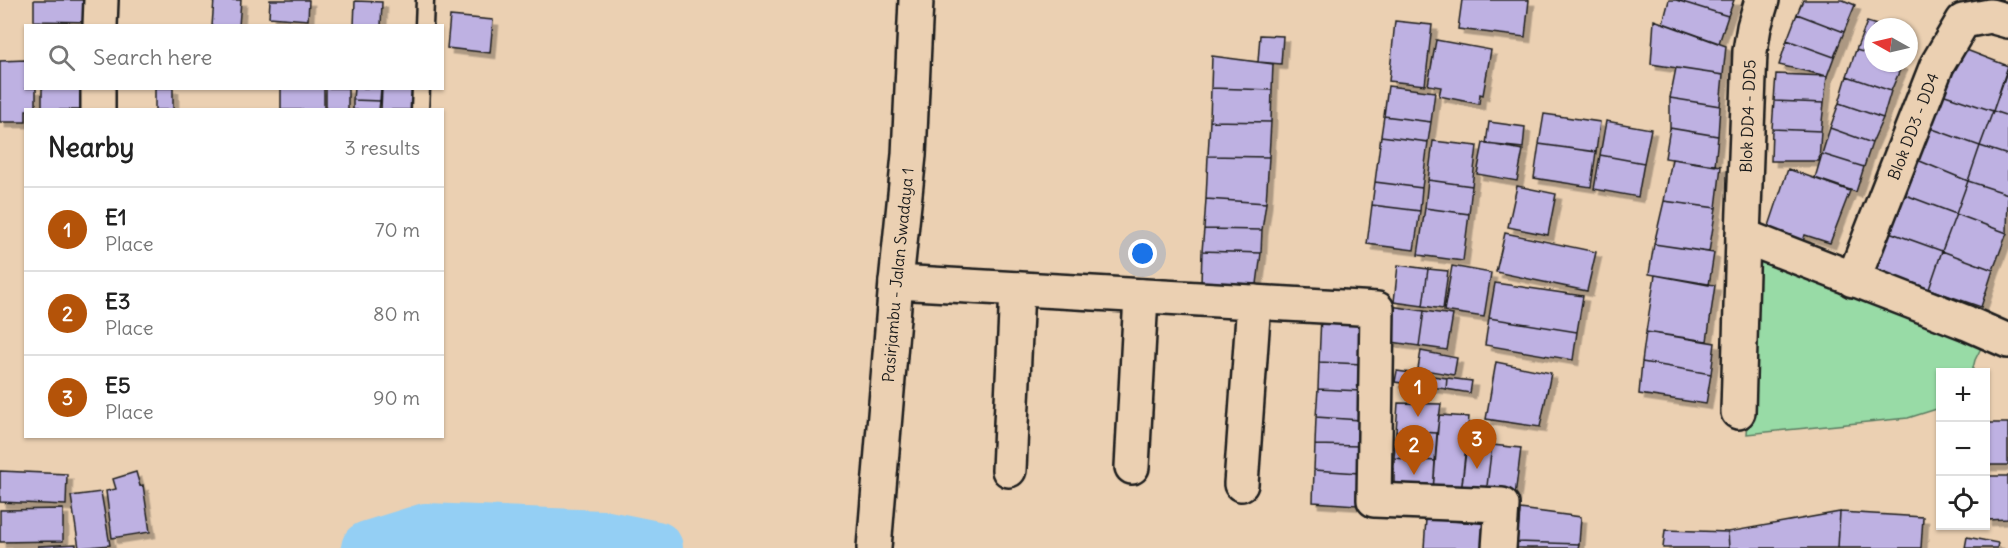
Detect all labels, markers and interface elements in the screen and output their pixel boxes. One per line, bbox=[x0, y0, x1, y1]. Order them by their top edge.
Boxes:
north arrow bbox=[1864, 18, 1918, 72]
search box bbox=[24, 24, 444, 90]
icon: search bbox=[45, 41, 78, 74]
text: Search here bbox=[93, 43, 212, 71]
street label: Blok DD4 - DD5 bbox=[1735, 59, 1760, 173]
street label: Blok DD3 - DD4 bbox=[1883, 70, 1943, 183]
text: Nearby bbox=[48, 131, 134, 164]
text: 3 results bbox=[344, 135, 420, 160]
street label: Pasirjambu - Jalan Swadaya 1 bbox=[878, 167, 918, 383]
text: E1 bbox=[105, 203, 127, 231]
text: 1 bbox=[64, 217, 71, 242]
text: 70 m bbox=[375, 217, 420, 242]
text: Place bbox=[105, 231, 153, 256]
your location bbox=[1128, 239, 1157, 268]
text: E3 bbox=[105, 287, 130, 315]
text: 2 bbox=[62, 301, 73, 326]
text: 80 m bbox=[373, 301, 420, 326]
text: Place bbox=[105, 315, 153, 340]
pin: 1 bbox=[1398, 368, 1438, 417]
map controls bbox=[1936, 368, 1990, 530]
button: + bbox=[1936, 368, 1990, 422]
text: E5 bbox=[105, 371, 131, 399]
text: 3 bbox=[62, 385, 73, 410]
text: 90 m bbox=[373, 385, 420, 410]
text: Place bbox=[105, 399, 153, 424]
pin: 3 bbox=[1458, 420, 1496, 469]
button: − bbox=[1936, 422, 1990, 476]
pin: 2 bbox=[1394, 426, 1434, 475]
button: locate bbox=[1936, 476, 1990, 530]

